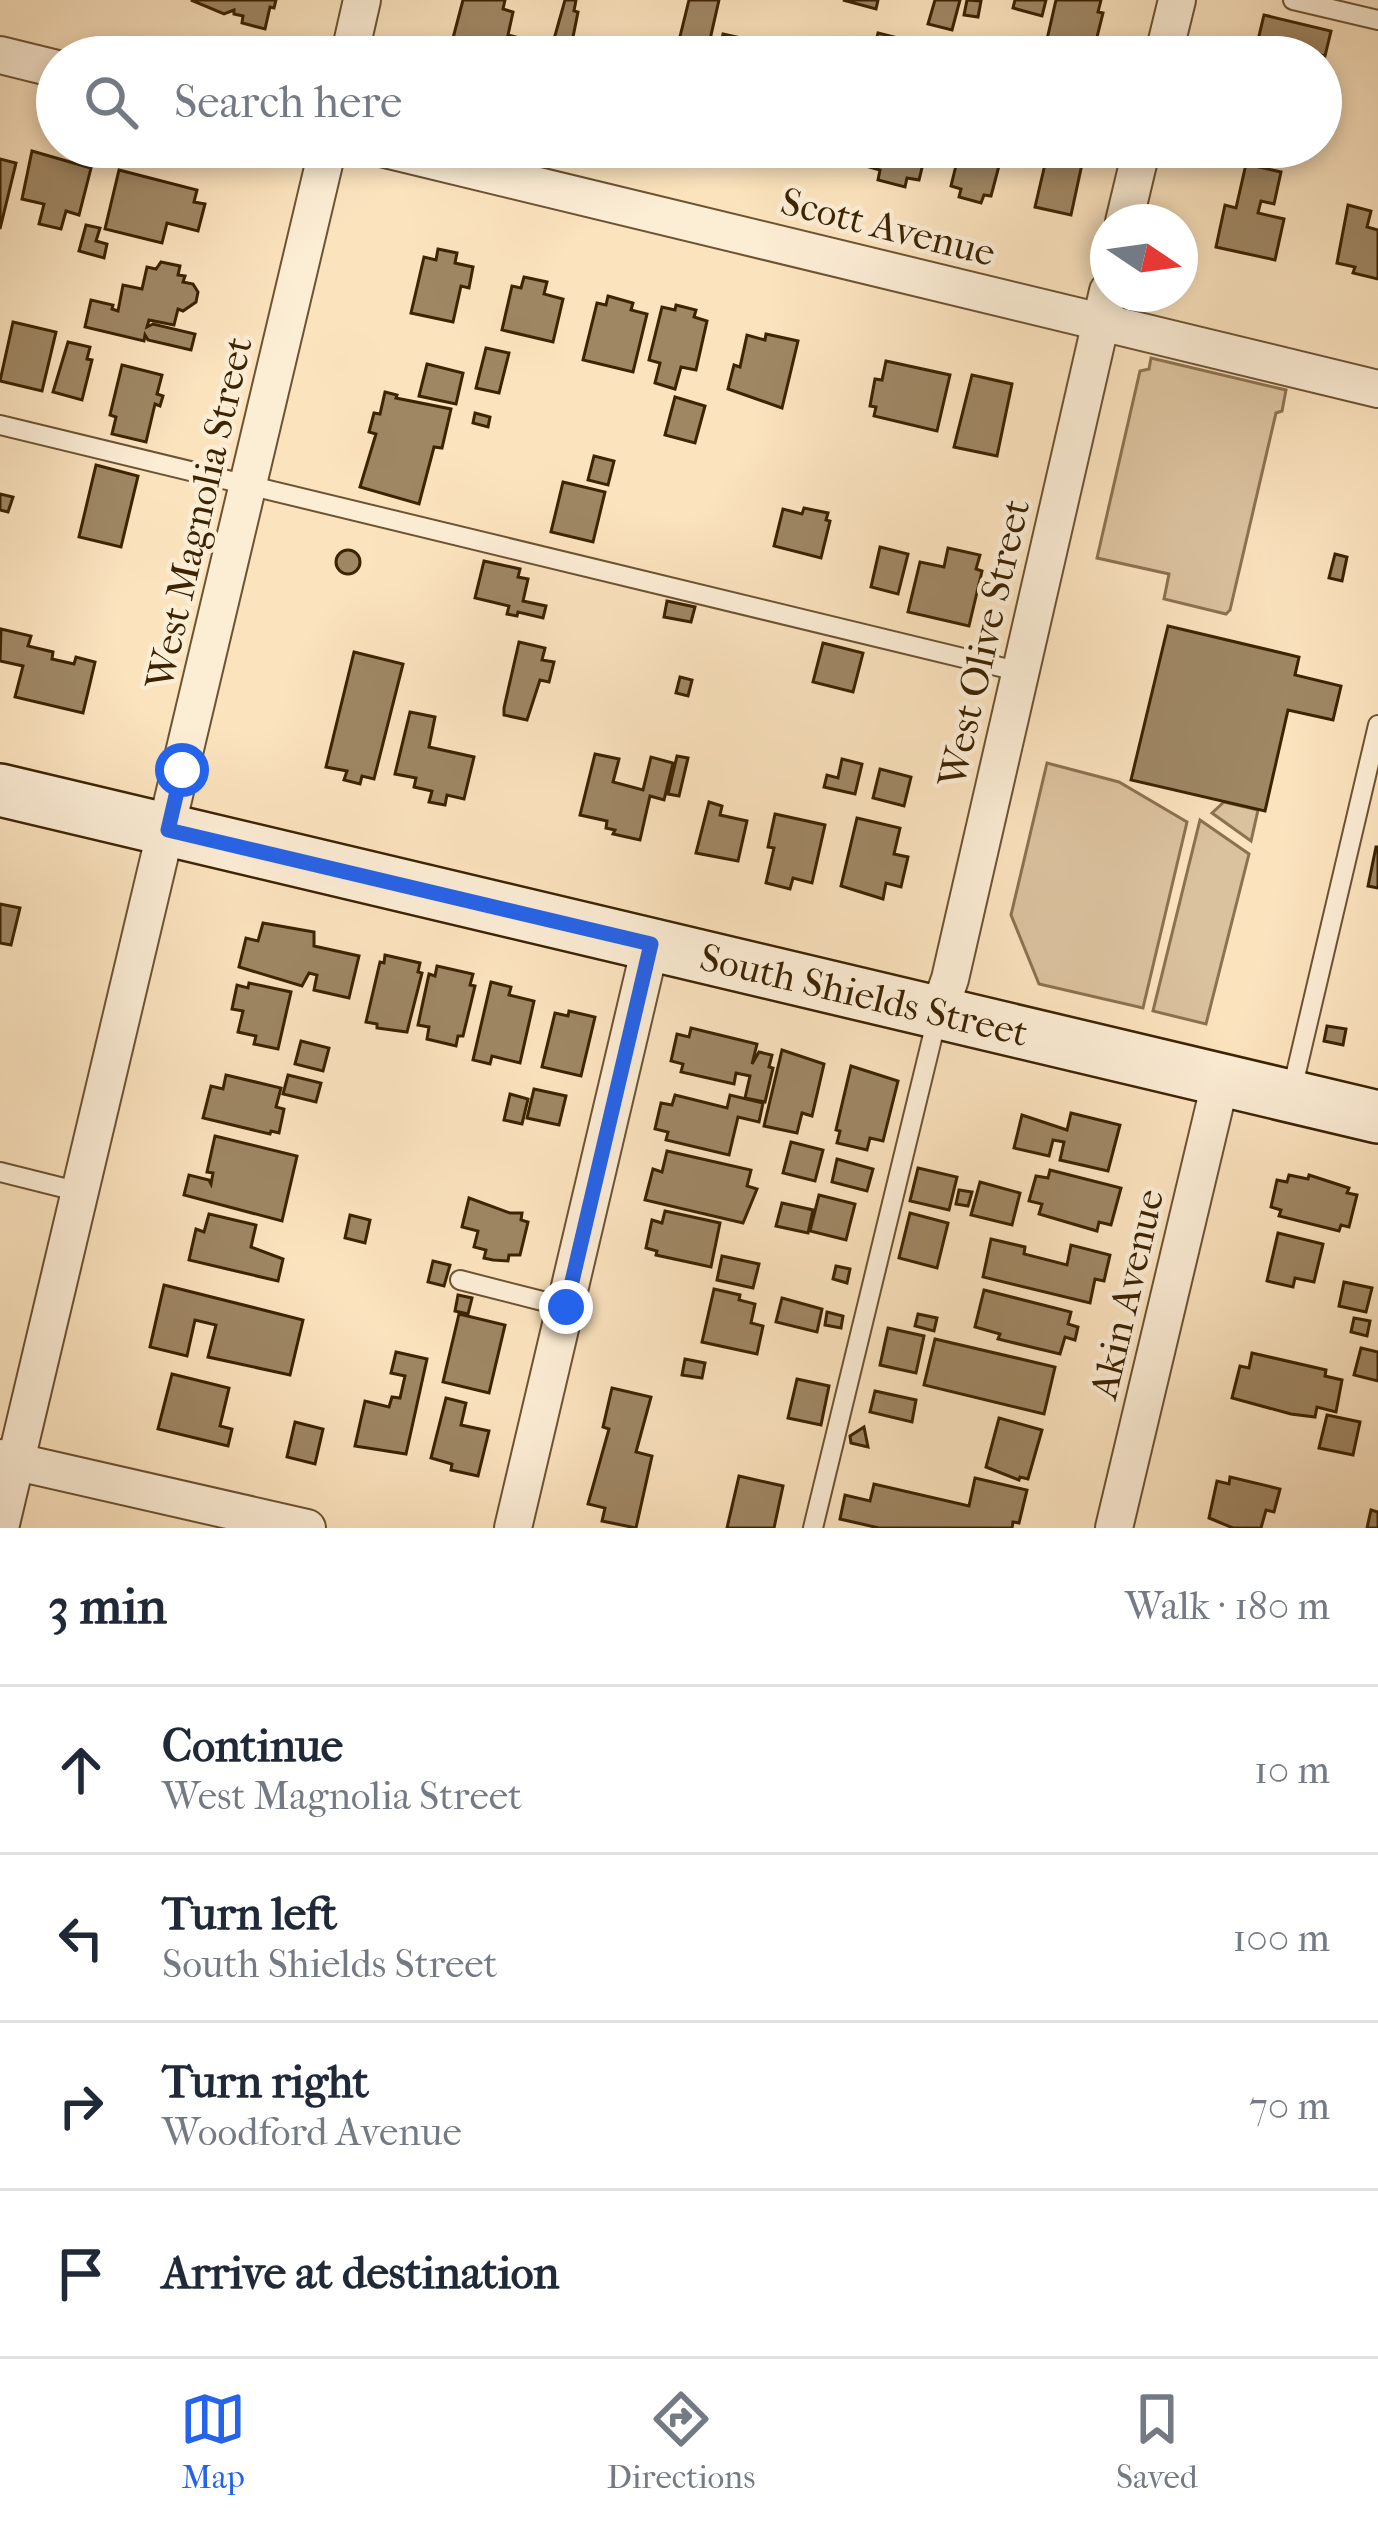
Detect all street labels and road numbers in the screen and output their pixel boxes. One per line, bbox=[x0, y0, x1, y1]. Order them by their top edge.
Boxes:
street label: Scott Avenue bbox=[776, 178, 1000, 276]
street label: West Magnolia Street bbox=[136, 332, 262, 695]
street label: West Olive Street bbox=[928, 495, 1039, 792]
street label: South Shields Street bbox=[695, 934, 1033, 1056]
street label: Akin Avenue bbox=[1080, 1185, 1173, 1405]

